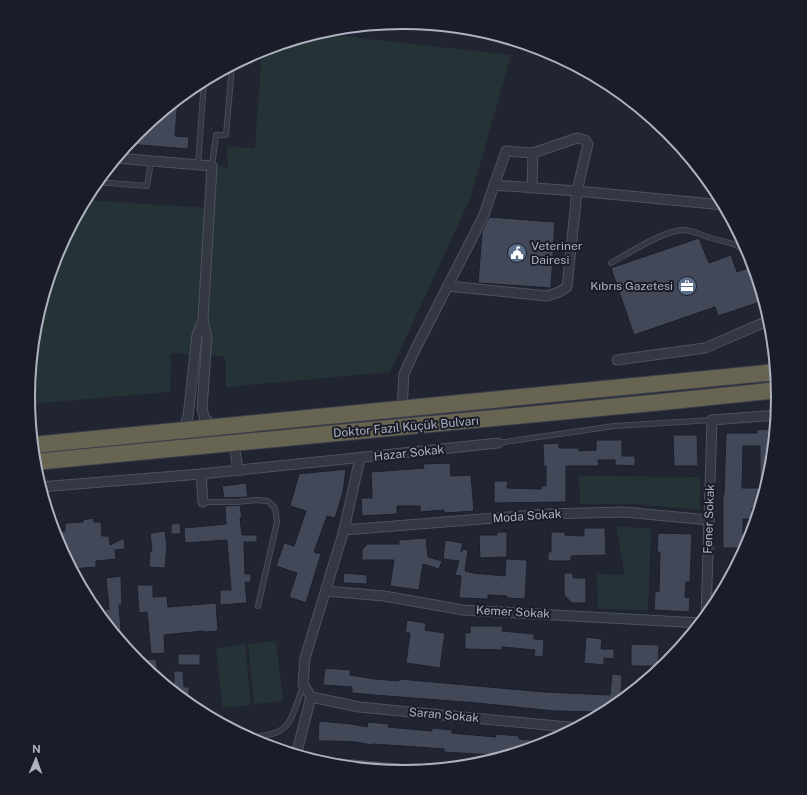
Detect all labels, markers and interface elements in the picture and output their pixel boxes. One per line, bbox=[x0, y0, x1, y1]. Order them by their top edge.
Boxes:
place label: Veteriner Dairesi bbox=[531, 239, 583, 267]
public building icon: Veteriner Dairesi bbox=[506, 242, 528, 264]
office icon: Kıbrıs Gazetesi bbox=[676, 275, 698, 297]
place label: Kıbrıs Gazetesi bbox=[590, 279, 673, 293]
street label: Doktor Fazıl Küçük Bulvarı bbox=[333, 414, 479, 440]
street label: Hazar Sokak bbox=[373, 442, 445, 464]
street label: Fener Sokak bbox=[701, 484, 717, 554]
street label: Moda Sokak bbox=[492, 507, 562, 525]
street label: Kemer Sokak bbox=[476, 603, 551, 621]
street label: Saran Sokak bbox=[408, 705, 480, 725]
north arrow bbox=[16, 739, 56, 779]
text: N bbox=[32, 743, 41, 755]

